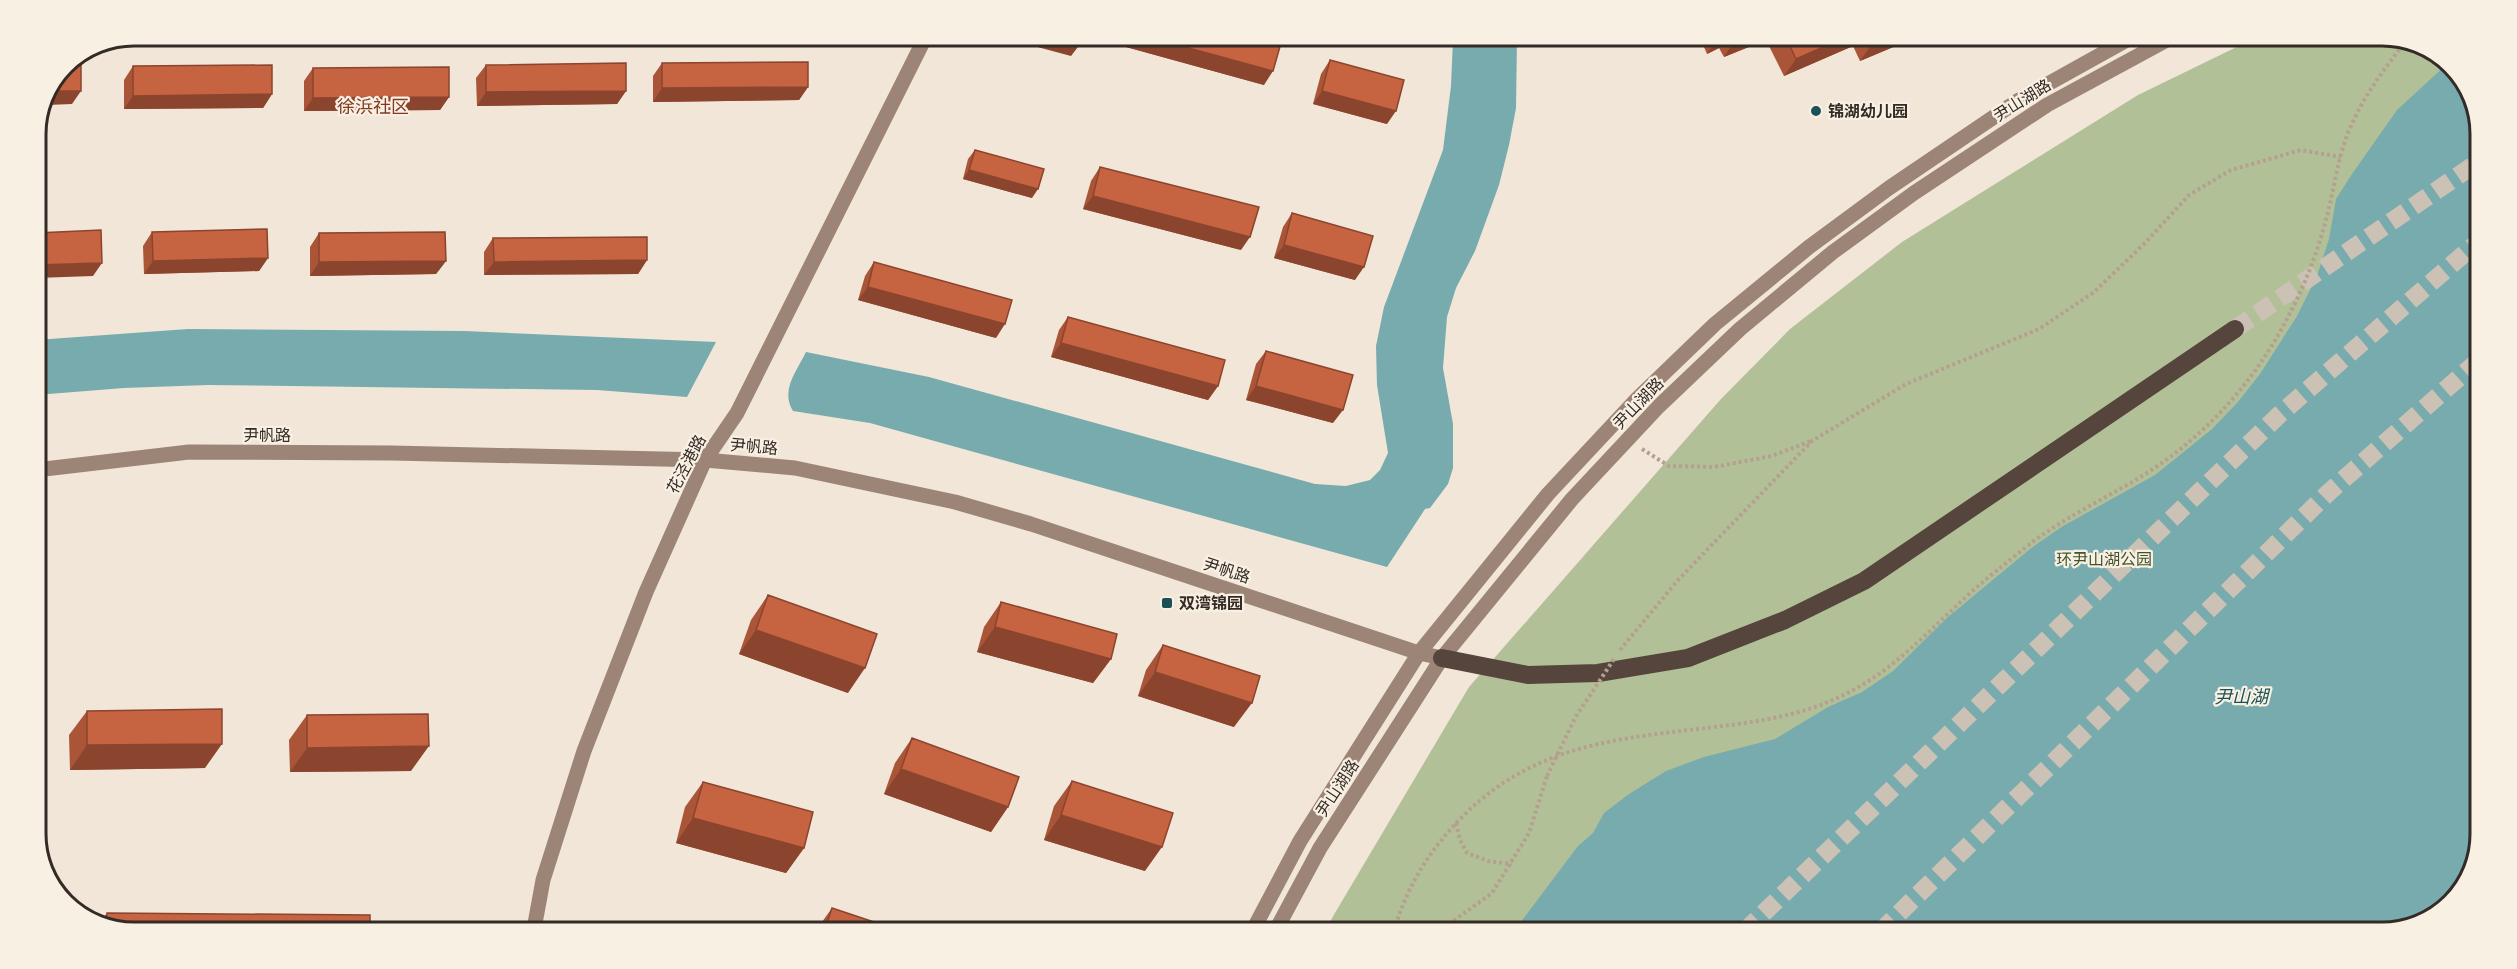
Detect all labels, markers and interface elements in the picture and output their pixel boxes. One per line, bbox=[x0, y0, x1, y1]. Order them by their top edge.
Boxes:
street label: 尹山湖路 bbox=[1990, 75, 2054, 125]
district label: 徐浜社区 bbox=[337, 95, 409, 118]
place label: 锦湖幼儿园 bbox=[1828, 101, 1908, 121]
marker: 锦湖幼儿园 bbox=[1809, 104, 1823, 118]
street label: 尹山湖路 bbox=[1609, 373, 1667, 433]
street label: 尹帆路 bbox=[243, 425, 291, 445]
street label: 花泾港路 bbox=[662, 431, 710, 497]
street label: 尹帆路 bbox=[729, 434, 779, 458]
park label: 环尹山湖公园 bbox=[2056, 549, 2152, 569]
street label: 尹帆路 bbox=[1201, 553, 1253, 587]
place label: 双湾锦园 bbox=[1179, 593, 1243, 613]
marker: 双湾锦园 bbox=[1160, 596, 1174, 610]
water label: 尹山湖 bbox=[2214, 685, 2271, 708]
street label: 尹山湖路 bbox=[1311, 756, 1363, 820]

